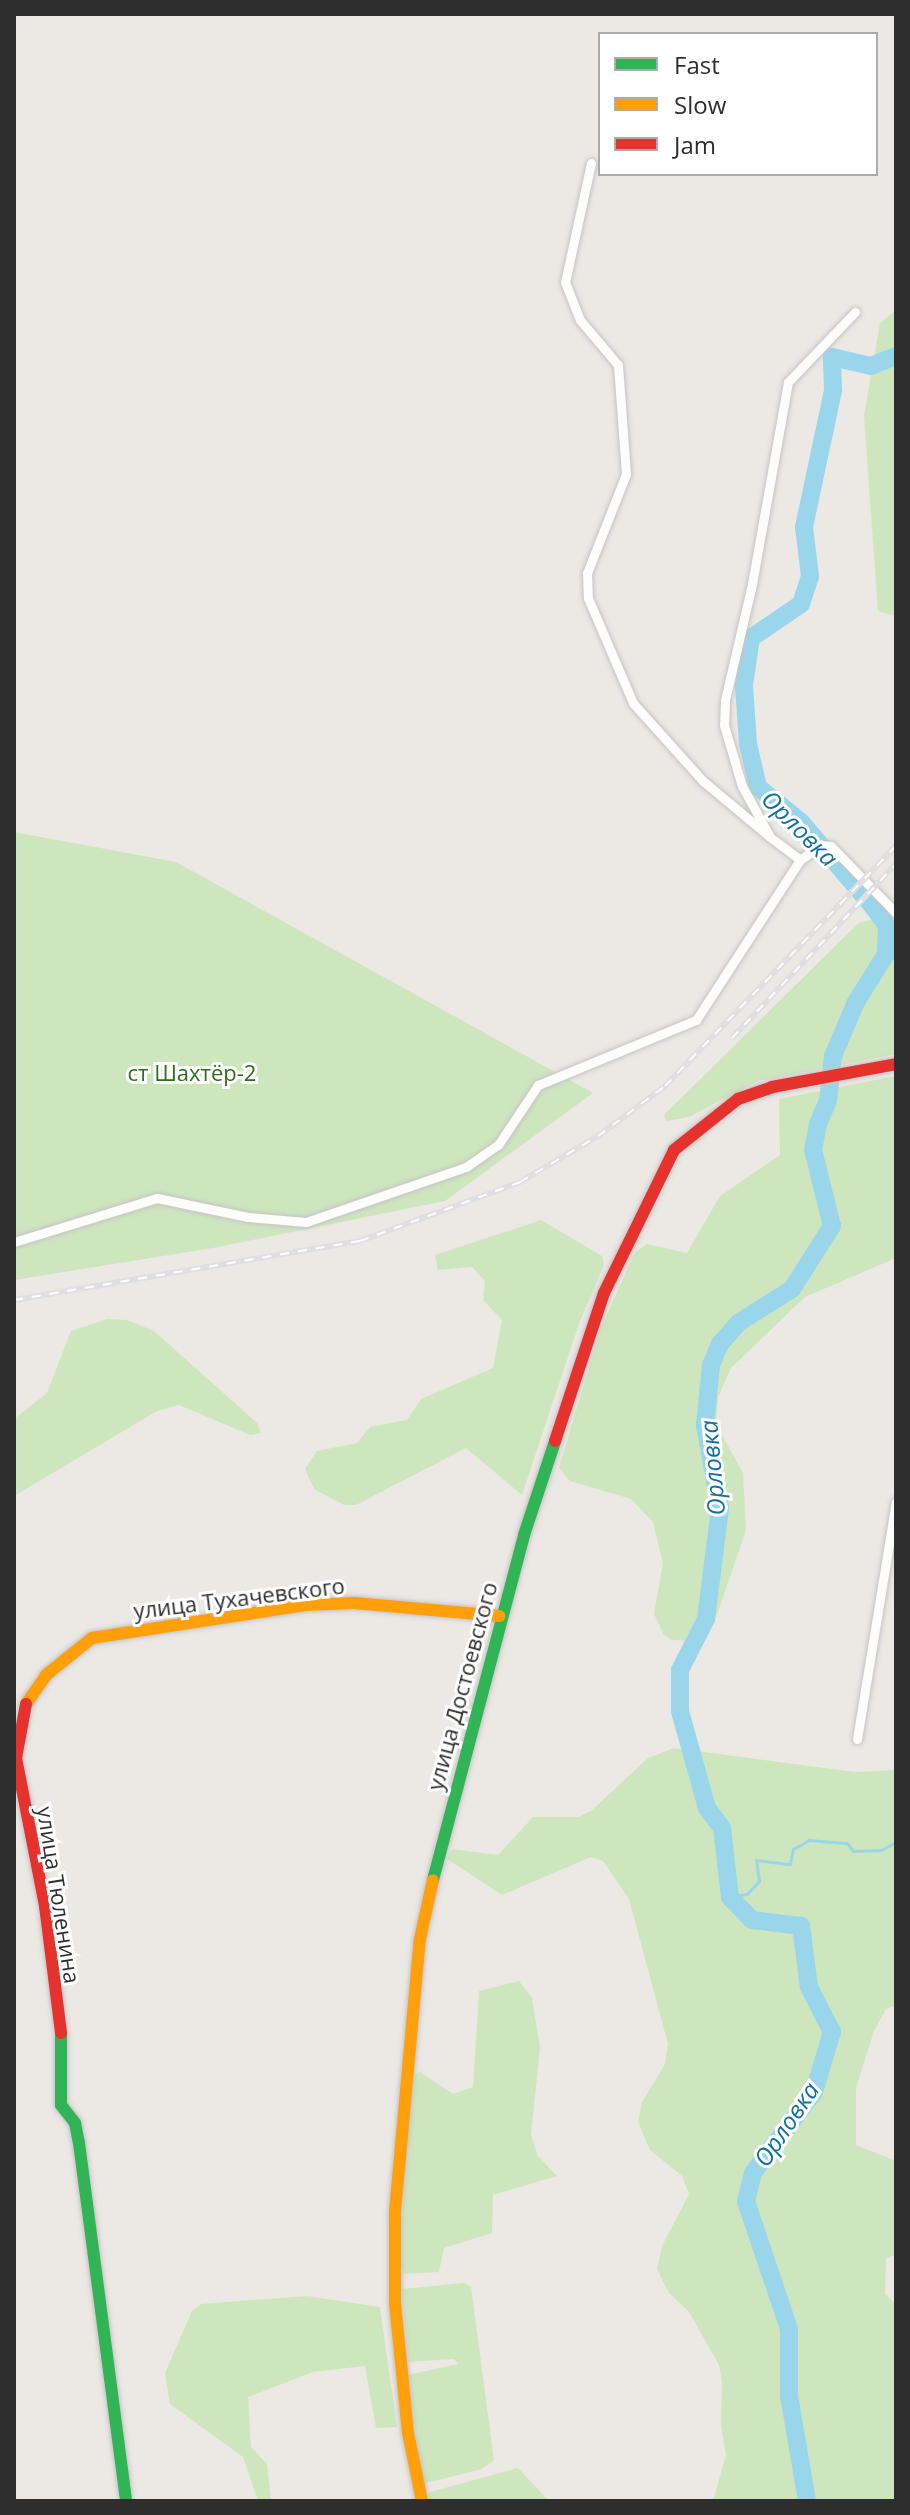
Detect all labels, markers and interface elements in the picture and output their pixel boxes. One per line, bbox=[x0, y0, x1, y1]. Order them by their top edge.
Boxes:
legend bbox=[598, 32, 878, 176]
text: Fast bbox=[674, 48, 720, 81]
text: Slow bbox=[674, 88, 726, 121]
text: Jam bbox=[674, 128, 716, 161]
water label: Орловка bbox=[756, 784, 844, 872]
park label: ст Шахтёр-2 bbox=[128, 1060, 256, 1086]
water label: Орловка bbox=[693, 1419, 731, 1517]
street label: улица Тухачевского bbox=[132, 1572, 346, 1624]
street label: улица Достоевского bbox=[421, 1579, 503, 1793]
street label: улица Тюленина bbox=[32, 1805, 86, 1985]
water label: Орловка bbox=[747, 2076, 825, 2172]

